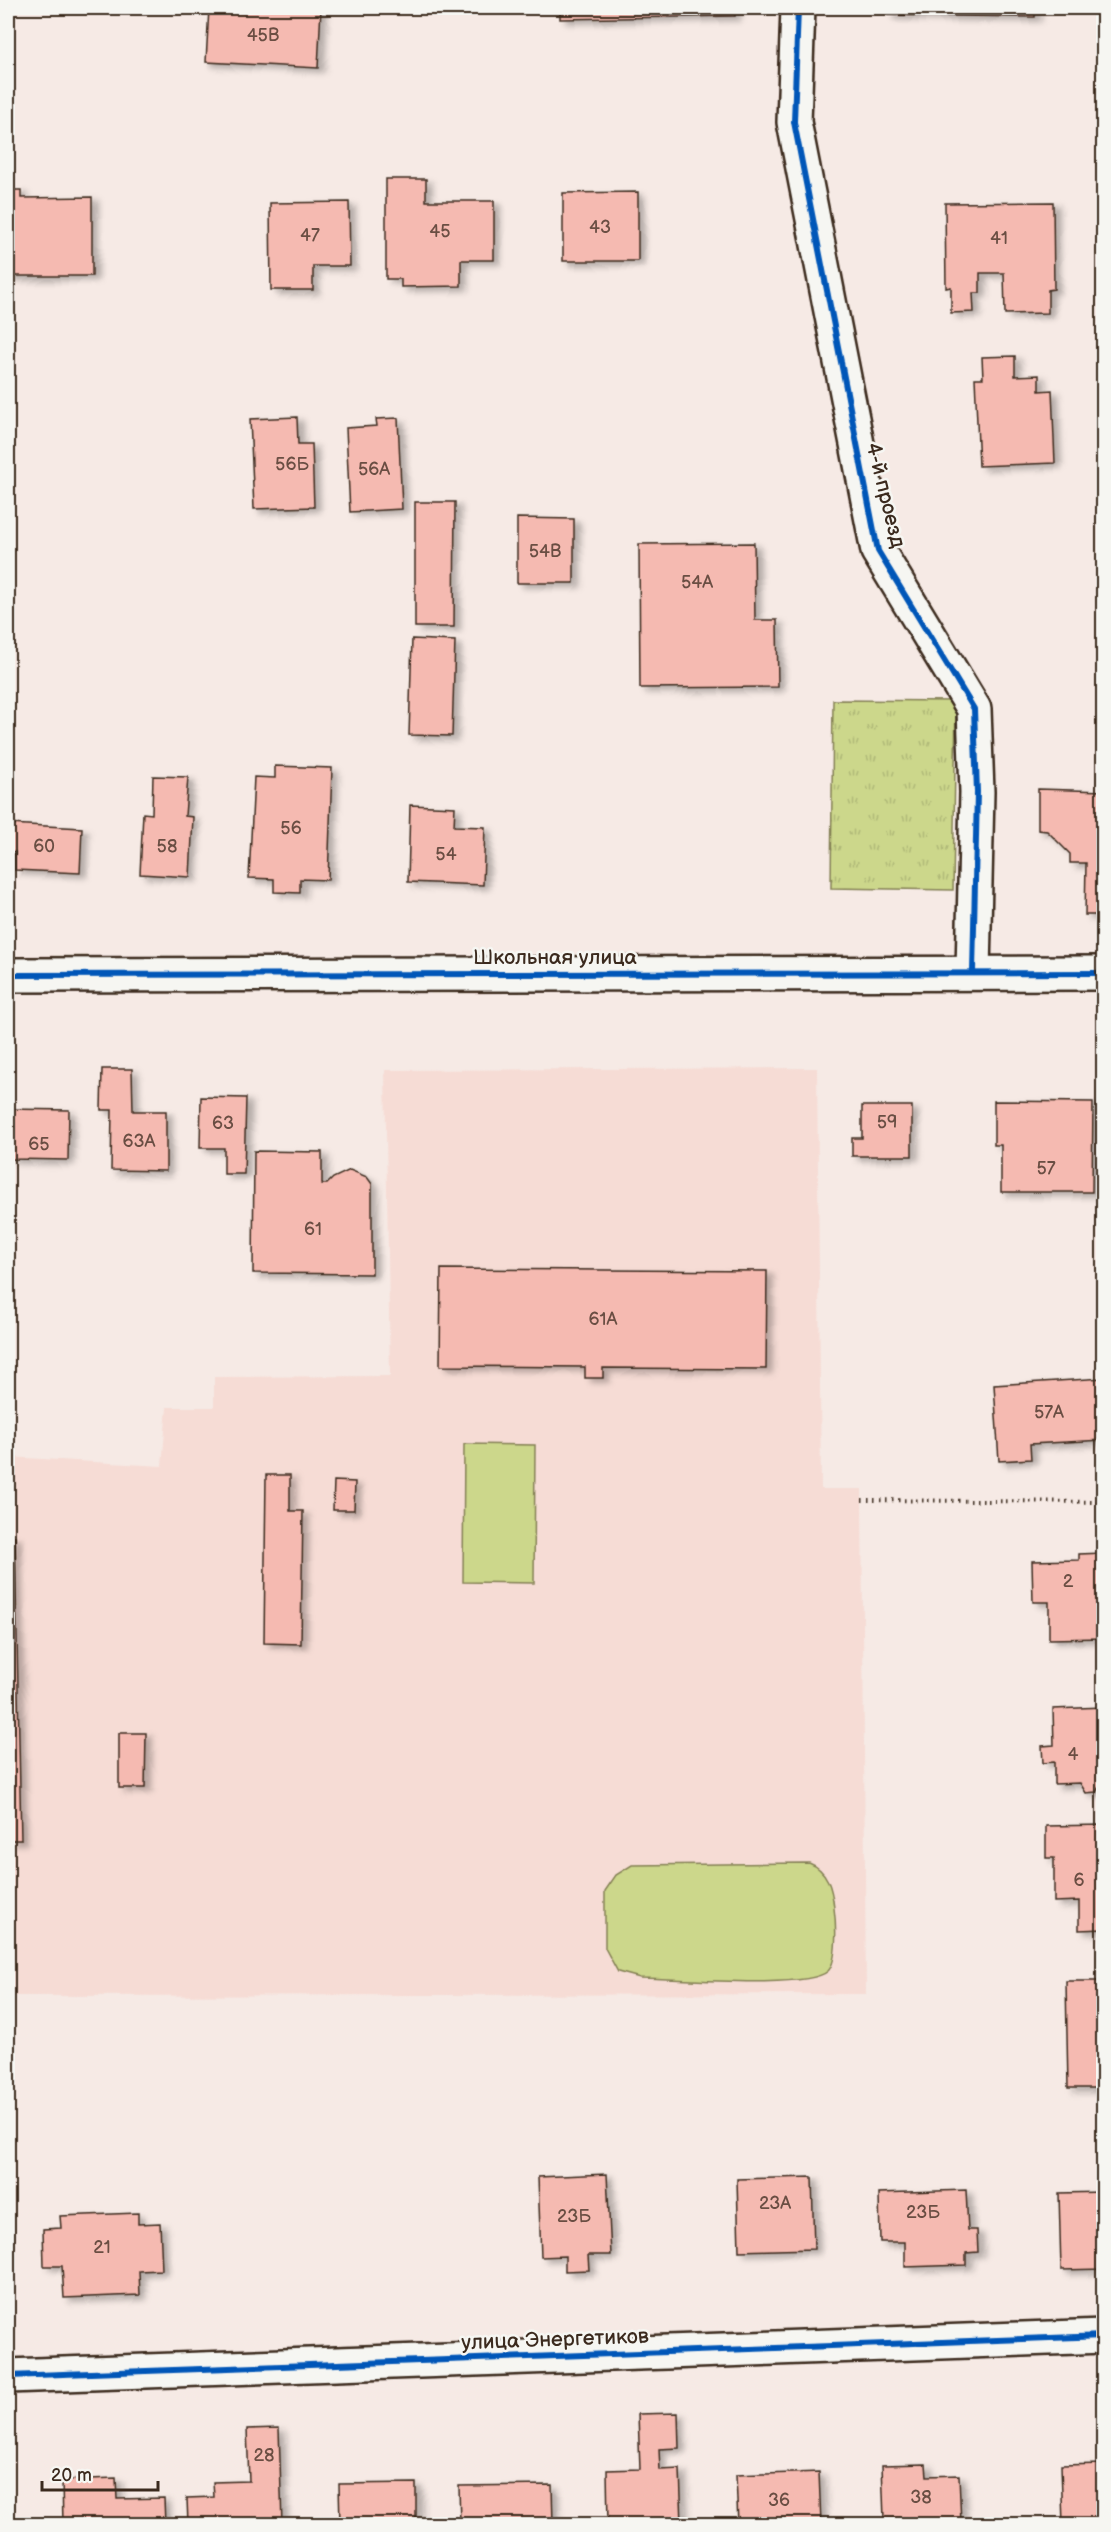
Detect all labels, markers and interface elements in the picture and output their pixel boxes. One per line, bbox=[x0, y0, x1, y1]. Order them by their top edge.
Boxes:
house number: 45В bbox=[247, 25, 279, 46]
house number: 43 bbox=[589, 217, 611, 238]
house number: 45 bbox=[429, 221, 451, 242]
house number: 47 bbox=[300, 225, 320, 246]
house number: 41 bbox=[990, 228, 1008, 249]
street label: 4-й проезд bbox=[860, 440, 911, 551]
house number: 56Б bbox=[275, 454, 309, 475]
house number: 56А bbox=[358, 459, 390, 480]
house number: 54В bbox=[529, 541, 561, 562]
house number: 54А bbox=[681, 572, 713, 593]
house number: 56 bbox=[280, 818, 302, 839]
house number: 60 bbox=[33, 836, 55, 857]
house number: 58 bbox=[157, 836, 177, 857]
house number: 54 bbox=[435, 844, 457, 865]
street label: Школьная улица bbox=[473, 945, 638, 970]
house number: 59 bbox=[877, 1112, 897, 1133]
house number: 63 bbox=[212, 1113, 234, 1134]
house number: 63А bbox=[123, 1131, 156, 1152]
house number: 65 bbox=[28, 1134, 50, 1155]
house number: 57 bbox=[1036, 1158, 1056, 1179]
house number: 61 bbox=[304, 1219, 322, 1240]
house number: 61А bbox=[589, 1309, 618, 1330]
house number: 57А bbox=[1034, 1402, 1064, 1423]
house number: 2 bbox=[1063, 1571, 1074, 1592]
house number: 4 bbox=[1068, 1744, 1079, 1765]
house number: 6 bbox=[1074, 1870, 1085, 1891]
house number: 23А bbox=[759, 2193, 791, 2214]
house number: 23Б bbox=[906, 2202, 940, 2223]
house number: 23Б bbox=[557, 2206, 591, 2227]
house number: 21 bbox=[93, 2237, 111, 2258]
street label: улица Энергетиков bbox=[461, 2324, 649, 2355]
house number: 28 bbox=[253, 2445, 275, 2466]
scale bar bbox=[42, 2454, 158, 2492]
text: 20 m bbox=[51, 2465, 92, 2486]
house number: 38 bbox=[910, 2487, 932, 2508]
house number: 36 bbox=[768, 2490, 790, 2511]

